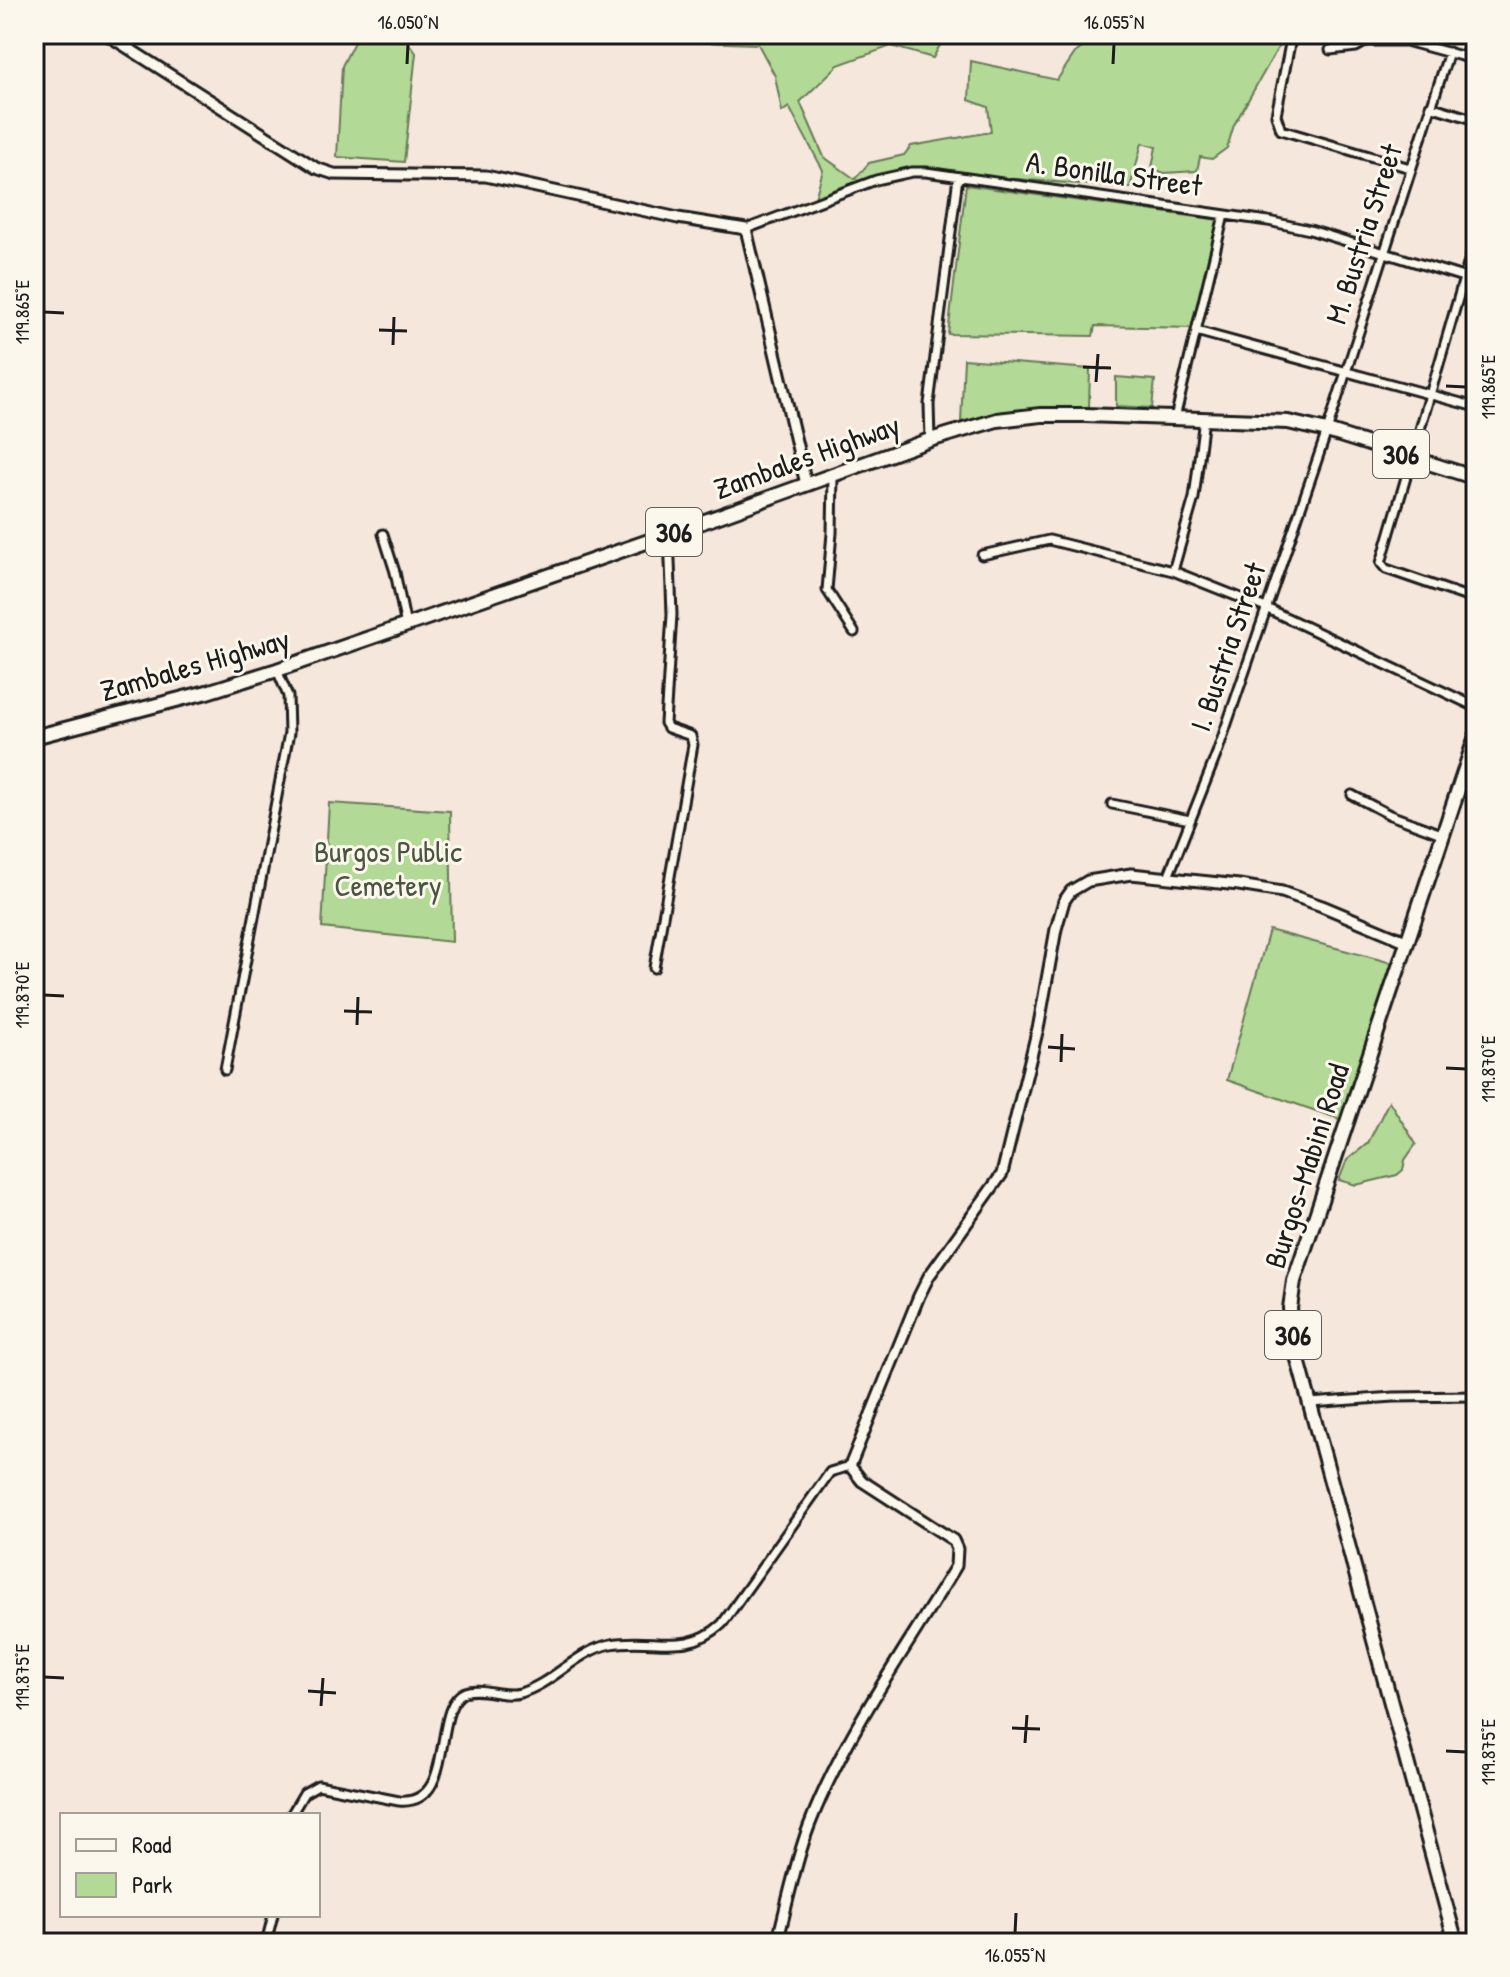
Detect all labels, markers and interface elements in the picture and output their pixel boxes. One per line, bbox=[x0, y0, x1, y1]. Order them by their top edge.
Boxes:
text: 16.050°N bbox=[377, 8, 439, 35]
text: 16.055°N bbox=[1084, 8, 1144, 35]
street label: M. Bustria Street bbox=[1315, 138, 1411, 329]
street label: A. Bonilla Street bbox=[1024, 141, 1205, 205]
text: 119.865°E bbox=[8, 279, 35, 344]
text: 119.865°E bbox=[1474, 354, 1501, 419]
street label: Zambales Highway bbox=[708, 404, 905, 508]
road number: 306 bbox=[1373, 430, 1429, 478]
road number: 306 bbox=[646, 508, 702, 556]
street label: I. Bustria Street bbox=[1179, 556, 1275, 737]
street label: Zambales Highway bbox=[96, 618, 294, 710]
park label: Burgos Public Cemetery bbox=[314, 831, 462, 905]
text: 119.870°E bbox=[8, 961, 35, 1029]
text: 119.870°E bbox=[1474, 1035, 1501, 1103]
street label: Burgos-Mabini Road bbox=[1254, 1058, 1358, 1273]
road number: 306 bbox=[1265, 1311, 1321, 1359]
text: 119.875°E bbox=[8, 1644, 35, 1710]
text: 119.875°E bbox=[1474, 1719, 1501, 1785]
legend bbox=[60, 1813, 320, 1917]
text: Road bbox=[132, 1828, 171, 1860]
text: Park bbox=[132, 1868, 172, 1900]
text: 16.055°N bbox=[985, 1941, 1045, 1968]

